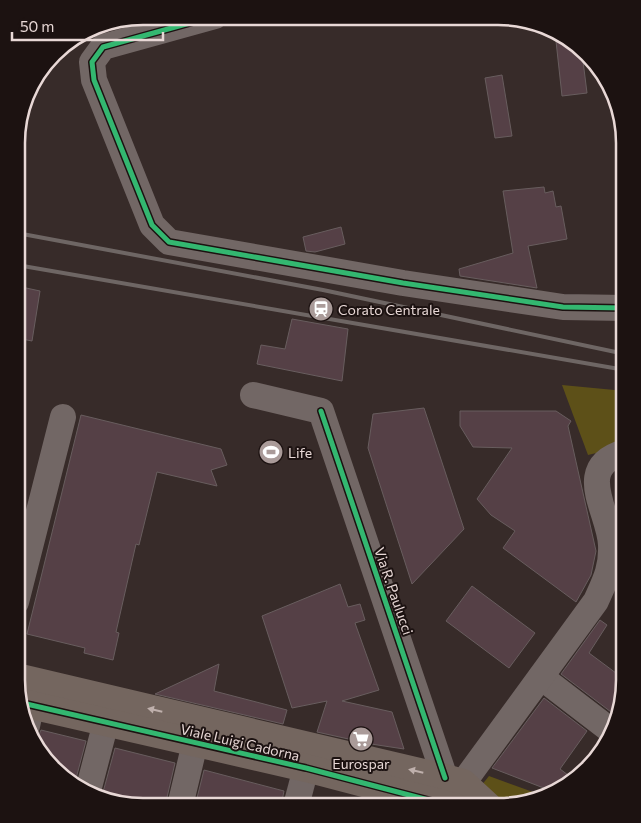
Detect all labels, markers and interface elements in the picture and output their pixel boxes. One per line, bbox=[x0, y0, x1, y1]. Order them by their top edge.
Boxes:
scale bar bbox=[12, 10, 164, 42]
text: 50 m bbox=[20, 17, 54, 35]
station icon: Corato Centrale bbox=[308, 296, 334, 322]
place label: Corato Centrale bbox=[338, 301, 440, 318]
sports icon: Life bbox=[258, 439, 284, 465]
place label: Life bbox=[288, 444, 312, 461]
street label: Via R. Paulucci bbox=[371, 545, 417, 637]
one-way arrow bbox=[148, 706, 163, 714]
street label: Viale Luigi Cadorna bbox=[179, 720, 301, 764]
supermarket icon: Eurospar bbox=[348, 726, 374, 752]
place label: Eurospar bbox=[332, 755, 390, 772]
one-way arrow bbox=[408, 767, 423, 775]

